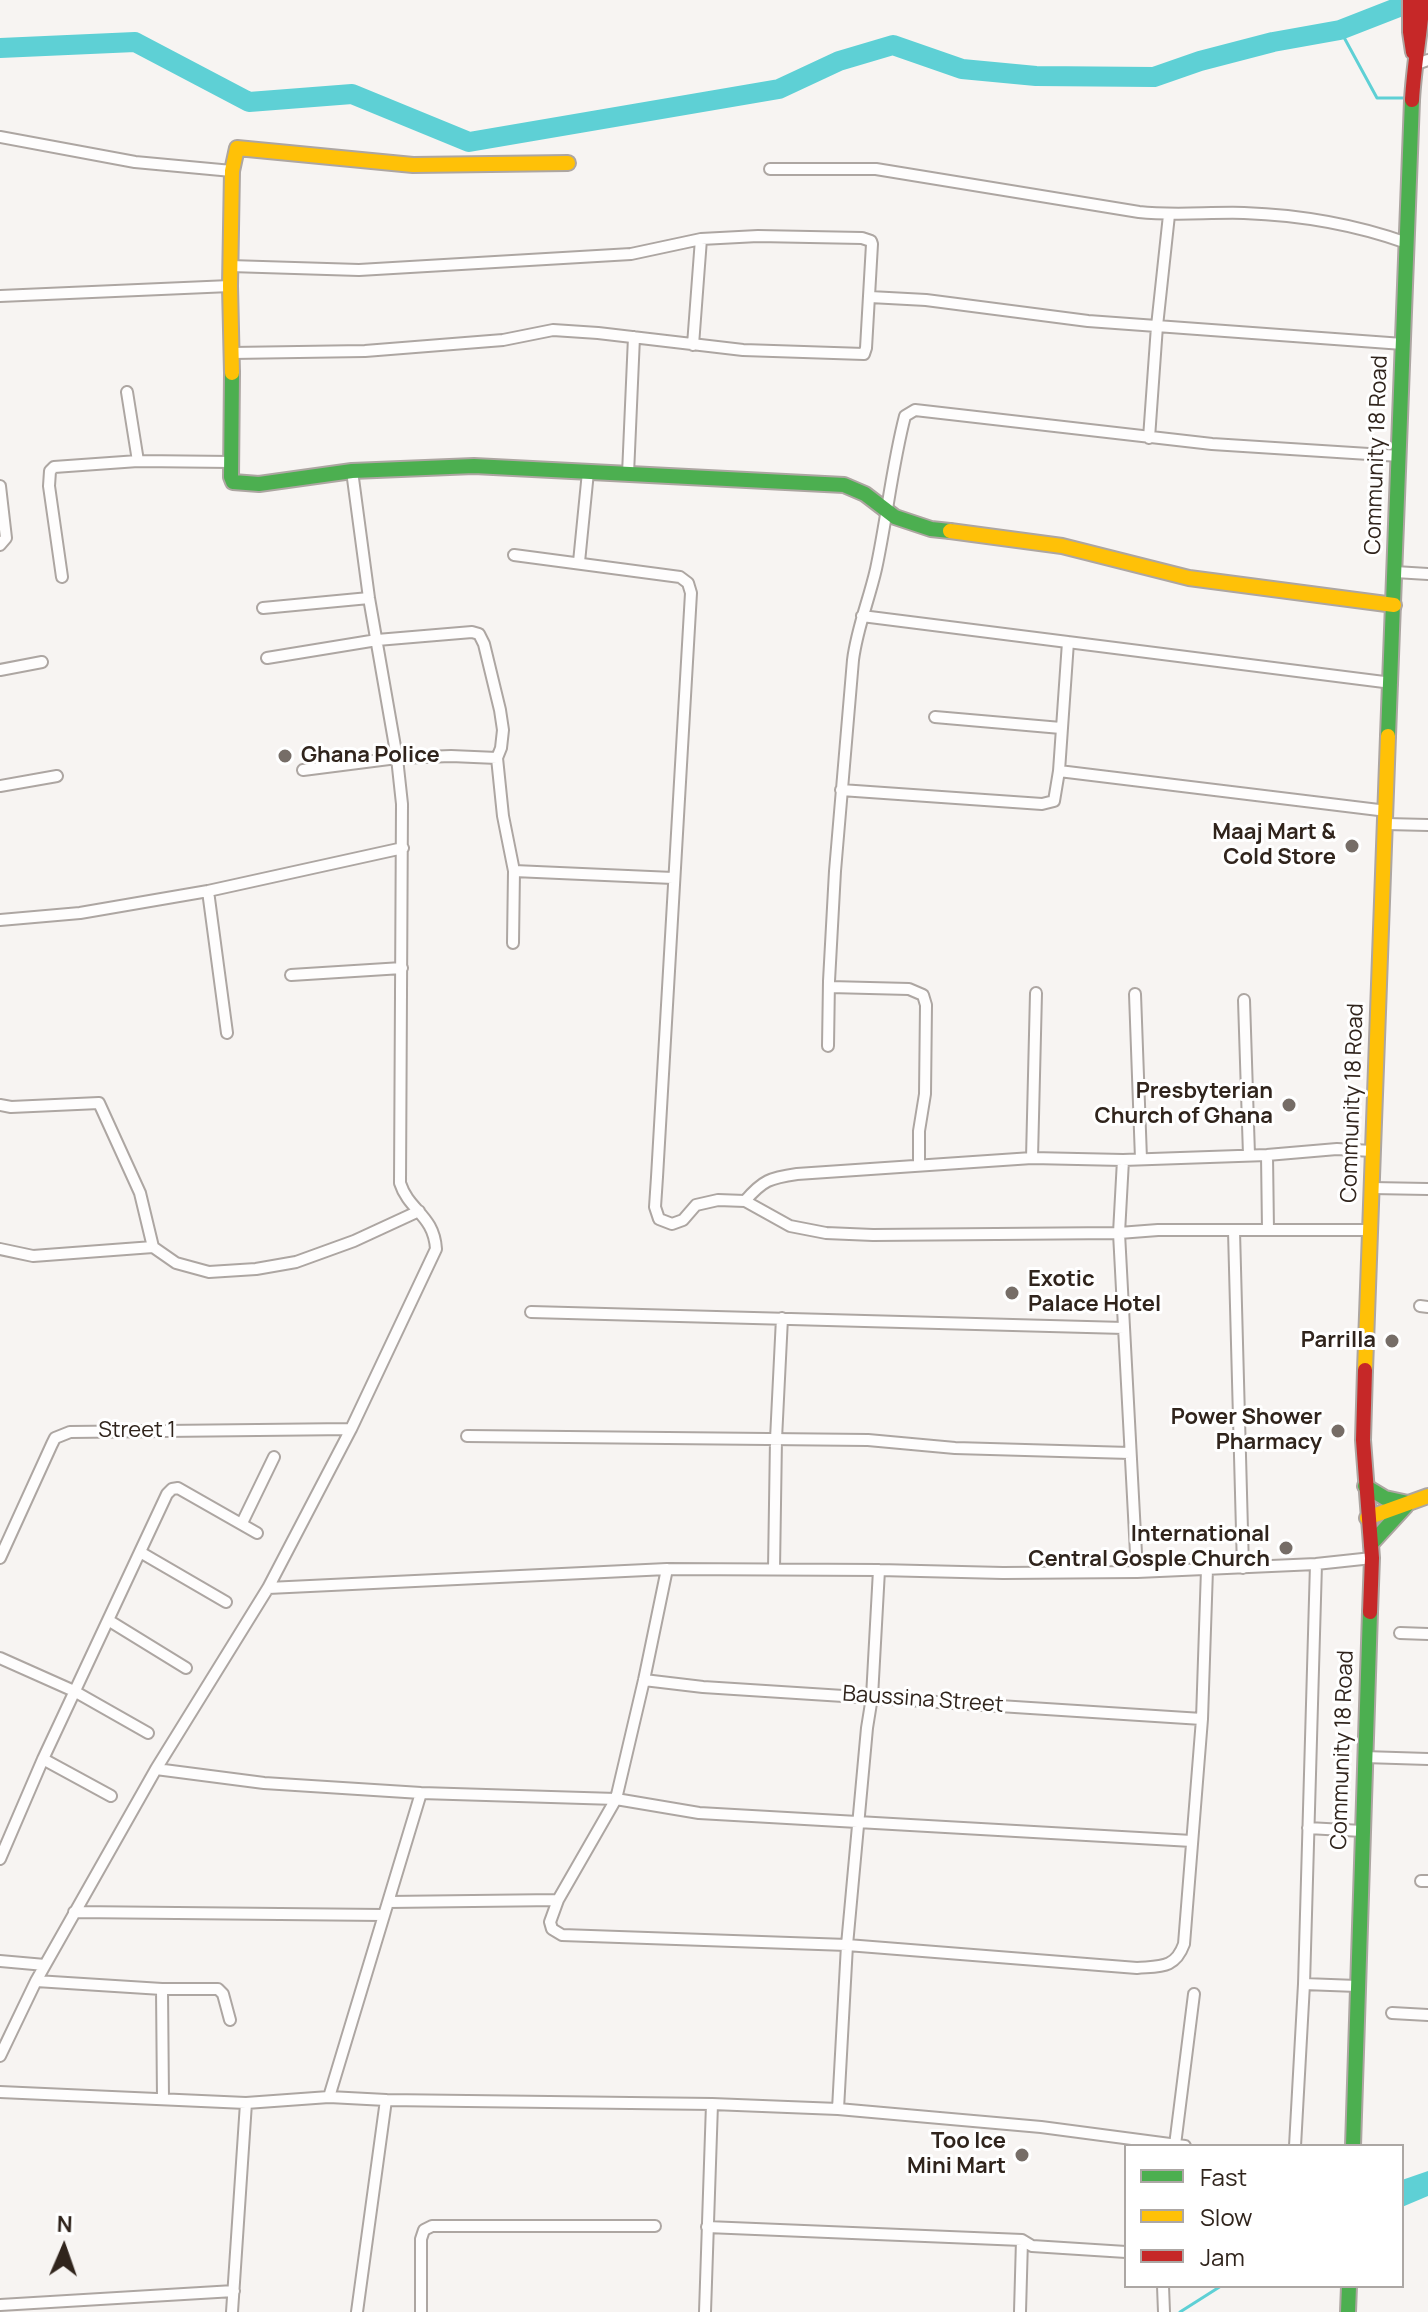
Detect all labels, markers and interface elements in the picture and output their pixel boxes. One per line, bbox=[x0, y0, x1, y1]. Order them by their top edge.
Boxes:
street label: Community 18 Road bbox=[1360, 355, 1394, 555]
place label: Ghana Police bbox=[301, 743, 440, 769]
marker: Ghana Police bbox=[276, 747, 294, 765]
place label: Maaj Mart & Cold Store bbox=[1212, 820, 1336, 872]
marker: Maaj Mart & Cold Store bbox=[1343, 837, 1361, 855]
street label: Community 18 Road bbox=[1336, 1003, 1370, 1203]
place label: Presbyterian Church of Ghana bbox=[1095, 1079, 1273, 1130]
marker: Presbyterian Church of Ghana bbox=[1280, 1096, 1298, 1114]
place label: Exotic Palace Hotel bbox=[1028, 1267, 1161, 1318]
marker: Exotic Palace Hotel bbox=[1003, 1284, 1021, 1302]
place label: Parrilla bbox=[1301, 1328, 1376, 1354]
marker: Parrilla bbox=[1383, 1332, 1401, 1350]
place label: Power Shower Pharmacy bbox=[1171, 1405, 1322, 1456]
street label: Street 1 bbox=[98, 1418, 176, 1444]
marker: Power Shower Pharmacy bbox=[1329, 1422, 1347, 1440]
place label: International Central Gosple Church bbox=[1028, 1522, 1270, 1574]
marker: International Central Gosple Church bbox=[1277, 1539, 1295, 1557]
street label: Community 18 Road bbox=[1326, 1650, 1360, 1850]
street label: Baussina Street bbox=[842, 1681, 1004, 1719]
place label: Too Ice Mini Mart bbox=[907, 2129, 1006, 2180]
legend bbox=[1124, 2144, 1404, 2288]
marker: Too Ice Mini Mart bbox=[1013, 2146, 1031, 2164]
text: Fast bbox=[1200, 2160, 1247, 2193]
text: Slow bbox=[1200, 2200, 1253, 2233]
north arrow bbox=[24, 2208, 104, 2288]
text: N bbox=[56, 2209, 73, 2239]
text: Jam bbox=[1200, 2240, 1245, 2273]

